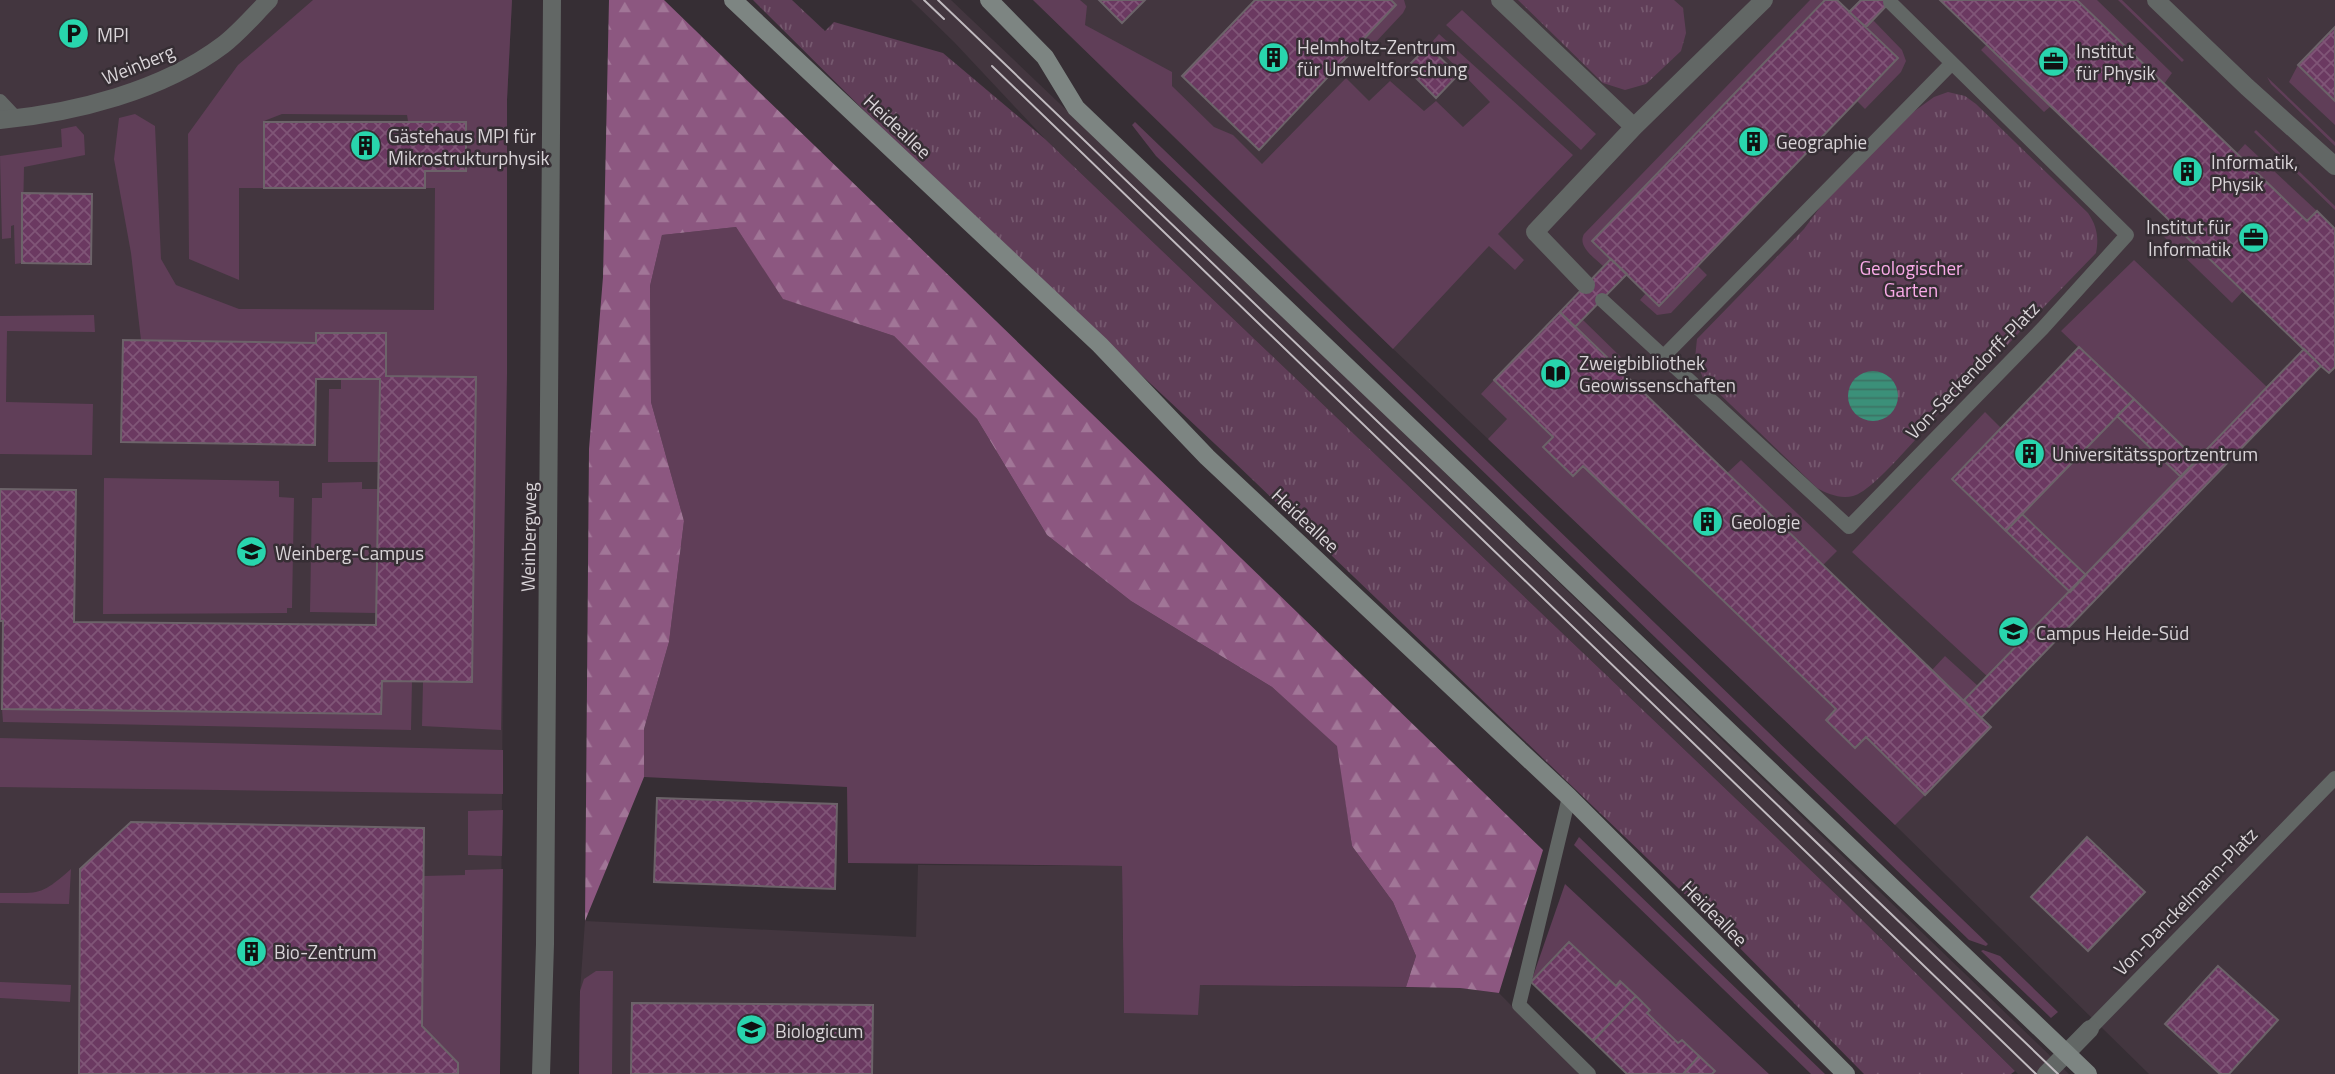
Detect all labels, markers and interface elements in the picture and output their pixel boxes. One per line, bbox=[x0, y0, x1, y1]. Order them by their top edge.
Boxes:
parking icon: MPI bbox=[57, 17, 91, 51]
place label: MPI bbox=[97, 20, 129, 49]
place label: Helmholtz-Zentrum für Umweltforschung bbox=[1297, 32, 1468, 83]
street label: Weinberg bbox=[97, 36, 179, 92]
place label: Institut für Physik bbox=[2076, 36, 2156, 87]
building icon: Helmholtz-Zentrum für Umweltforschung bbox=[1257, 40, 1291, 74]
office icon: Institut für Physik bbox=[2036, 44, 2070, 78]
street label: Heideallee bbox=[858, 87, 938, 165]
place label: Gästehaus MPI für Mikrostrukturphysik bbox=[388, 121, 549, 172]
building icon: Geographie bbox=[1736, 124, 1770, 158]
place label: Geographie bbox=[1776, 127, 1867, 156]
building icon: Gästehaus MPI für Mikrostrukturphysik bbox=[348, 129, 382, 163]
place label: Informatik, Physik bbox=[2211, 147, 2298, 198]
building icon: Informatik, Physik bbox=[2171, 155, 2205, 189]
place label: Institut für Informatik bbox=[2146, 212, 2231, 263]
office icon: Institut für Informatik bbox=[2237, 220, 2271, 254]
park label: Geologischer Garten bbox=[1859, 253, 1963, 304]
street label: Von-Seckendorff-Platz bbox=[1898, 294, 2046, 446]
place label: Zweigbibliothek Geowissenschaften bbox=[1579, 348, 1736, 399]
library icon: Zweigbibliothek Geowissenschaften bbox=[1539, 356, 1573, 390]
building icon: Universitätssportzentrum bbox=[2012, 436, 2046, 470]
place label: Universitätssportzentrum bbox=[2052, 439, 2258, 468]
street label: Heideallee bbox=[1266, 481, 1346, 559]
street label: Weinbergweg bbox=[513, 482, 543, 592]
building icon: Geologie bbox=[1691, 504, 1725, 538]
place label: Geologie bbox=[1731, 507, 1800, 536]
school or university icon: Weinberg-Campus bbox=[235, 535, 269, 569]
place label: Weinberg-Campus bbox=[275, 538, 424, 567]
school or university icon: Campus Heide-Süd bbox=[1996, 615, 2030, 649]
place label: Campus Heide-Süd bbox=[2036, 618, 2189, 647]
street label: Von-Danckelmann-Platz bbox=[2106, 820, 2264, 982]
street label: Heideallee bbox=[1675, 873, 1755, 953]
building icon: Bio-Zentrum bbox=[234, 934, 268, 968]
place label: Bio-Zentrum bbox=[274, 937, 377, 966]
school or university icon: Biologicum bbox=[735, 1013, 769, 1047]
place label: Biologicum bbox=[775, 1016, 864, 1045]

